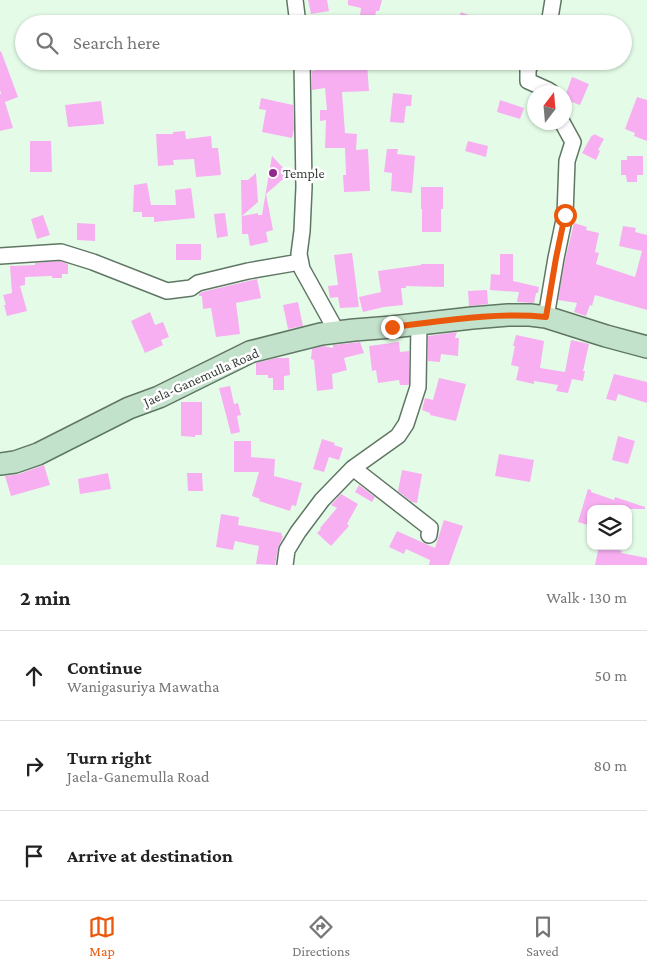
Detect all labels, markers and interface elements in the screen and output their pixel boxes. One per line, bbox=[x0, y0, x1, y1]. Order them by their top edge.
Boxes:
search box bbox=[15, 15, 632, 70]
icon: search bbox=[33, 29, 61, 57]
text: Search here bbox=[73, 32, 160, 53]
north arrow bbox=[527, 85, 572, 130]
place label: Temple bbox=[283, 165, 325, 181]
marker: Temple bbox=[267, 167, 279, 179]
route start bbox=[554, 204, 577, 227]
route end bbox=[381, 316, 404, 339]
street label: Jaela-Ganemulla Road bbox=[139, 344, 262, 410]
map controls bbox=[587, 505, 632, 550]
button: layers bbox=[587, 505, 632, 550]
text: 2 min bbox=[20, 586, 71, 610]
text: Walk · 130 m bbox=[546, 589, 627, 606]
text: Continue bbox=[67, 657, 142, 678]
icon: ahead bbox=[20, 662, 48, 690]
text: 50 m bbox=[595, 667, 627, 684]
text: Wanigasuriya Mawatha bbox=[67, 678, 220, 695]
text: Turn right bbox=[67, 747, 152, 768]
icon: right bbox=[20, 752, 48, 780]
text: 80 m bbox=[593, 757, 627, 774]
text: Jaela-Ganemulla Road bbox=[67, 768, 209, 785]
icon: arrive bbox=[20, 842, 48, 870]
text: Arrive at destination bbox=[67, 845, 233, 866]
tab: Map bbox=[88, 913, 116, 959]
tab: Directions bbox=[292, 913, 350, 959]
tab: Saved bbox=[526, 913, 559, 959]

